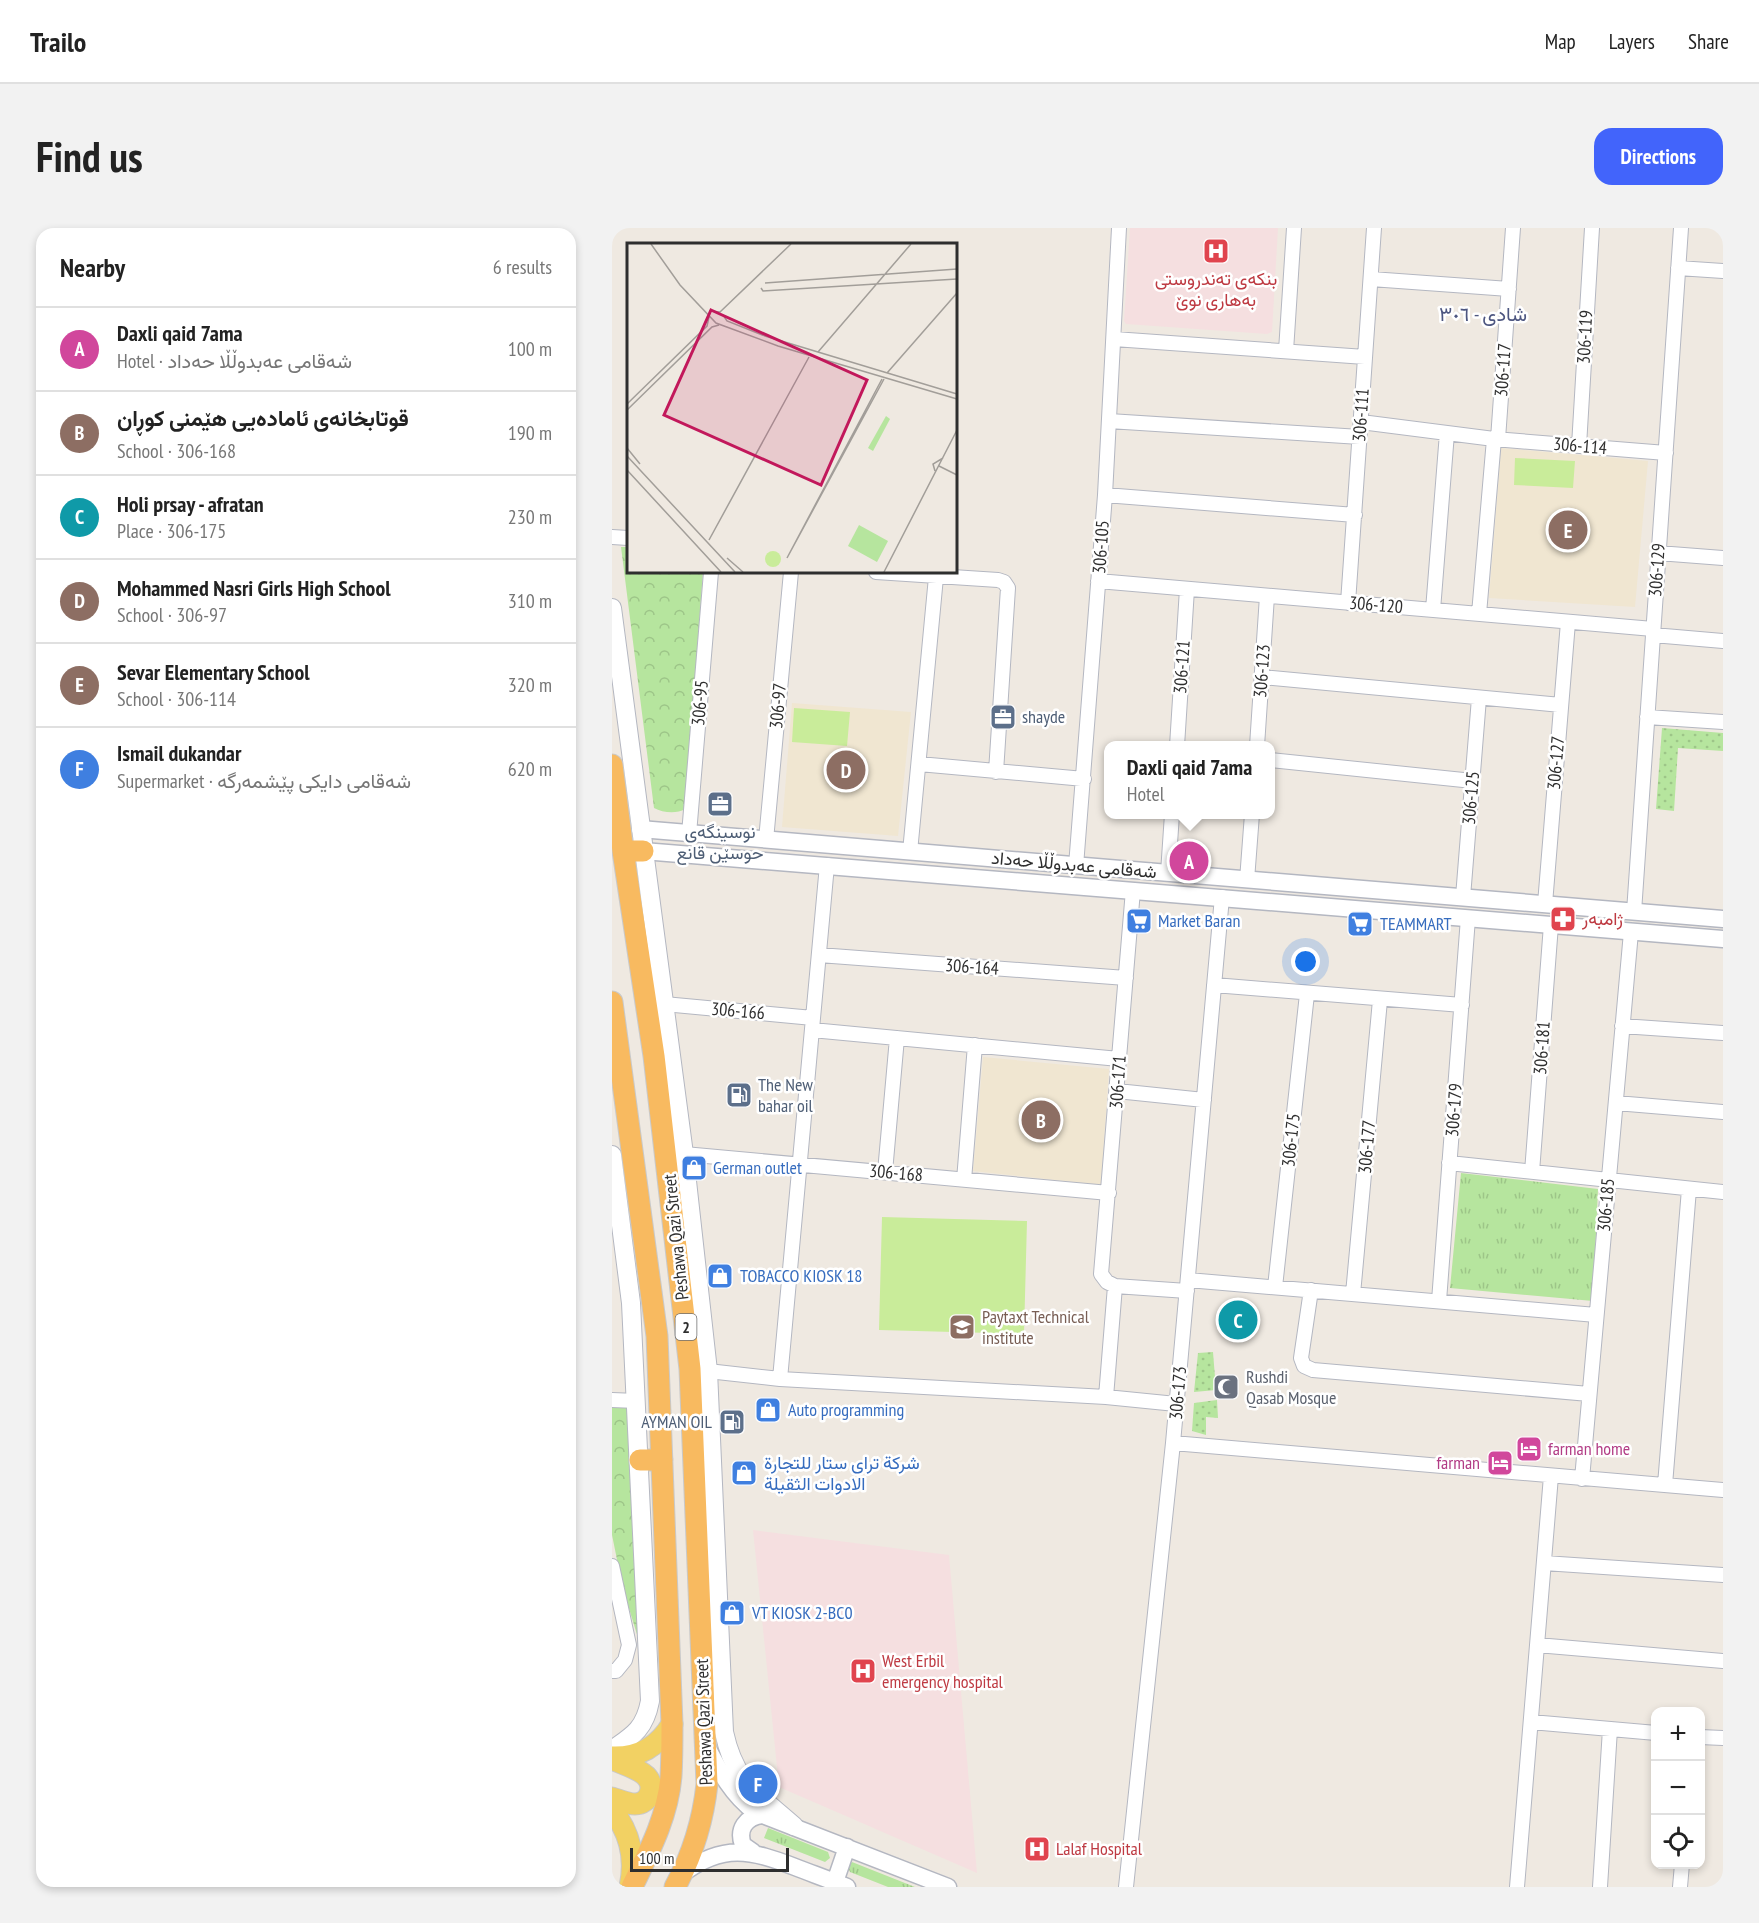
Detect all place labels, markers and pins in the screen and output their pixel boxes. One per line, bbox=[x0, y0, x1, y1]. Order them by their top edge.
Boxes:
hospital icon: بنکەی تەندروستی بەهاری نوێ bbox=[1201, 236, 1231, 266]
place label: بنکەی تەندروستی بەهاری نوێ bbox=[1155, 267, 1277, 311]
pin: E bbox=[1548, 508, 1588, 552]
office icon: shayde bbox=[988, 702, 1018, 732]
place label: shayde bbox=[1022, 705, 1065, 728]
pin: D bbox=[826, 748, 866, 792]
office icon: نوسینگەی حوسێن قانع bbox=[705, 789, 735, 819]
place label: نوسینگەی حوسێن قانع bbox=[676, 820, 764, 865]
pin: A bbox=[1170, 838, 1208, 884]
pharmacy icon: ژامبەر bbox=[1548, 904, 1578, 934]
supermarket icon: Market Baran bbox=[1124, 906, 1154, 936]
place label: ژامبەر bbox=[1581, 907, 1624, 930]
place label: Market Baran bbox=[1158, 909, 1240, 932]
supermarket icon: TEAMMART bbox=[1345, 909, 1375, 939]
place label: TEAMMART bbox=[1380, 912, 1452, 935]
place label: The New bahar oil bbox=[758, 1073, 814, 1117]
fuel station icon: The New bahar oil bbox=[724, 1080, 754, 1110]
pin: B bbox=[1022, 1098, 1060, 1142]
shop icon: German outlet bbox=[679, 1153, 709, 1183]
place label: German outlet bbox=[713, 1156, 802, 1179]
shop icon: TOBACCO KIOSK 18 bbox=[705, 1261, 735, 1291]
place label: TOBACCO KIOSK 18 bbox=[740, 1264, 862, 1287]
pin: C bbox=[1218, 1298, 1258, 1342]
place label: Paytaxt Technical institute bbox=[982, 1305, 1090, 1349]
school or university icon: Paytaxt Technical institute bbox=[947, 1312, 977, 1342]
place label: Rushdi Qasab Mosque bbox=[1246, 1365, 1336, 1409]
mosque icon: Rushdi Qasab Mosque bbox=[1211, 1372, 1241, 1402]
shop icon: Auto programming bbox=[753, 1395, 783, 1425]
place label: Auto programming bbox=[788, 1398, 904, 1421]
fuel station icon: AYMAN OIL bbox=[717, 1407, 747, 1437]
place label: AYMAN OIL bbox=[641, 1410, 713, 1433]
hotel icon: farman home bbox=[1514, 1434, 1544, 1464]
place label: farman home bbox=[1548, 1437, 1630, 1460]
hotel icon: farman bbox=[1485, 1448, 1515, 1478]
place label: شركة ترای ستار للتجارة الادوات الثقيلة bbox=[764, 1451, 920, 1495]
place label: farman bbox=[1436, 1451, 1480, 1474]
shop icon: شركة ترای ستار للتجارة الادوات الثقيلة bbox=[729, 1458, 759, 1488]
shop icon: VT KIOSK 2-BC0 bbox=[717, 1598, 747, 1628]
place label: VT KIOSK 2-BC0 bbox=[751, 1601, 853, 1624]
place label: West Erbil emergency hospital bbox=[882, 1649, 1004, 1693]
hospital icon: West Erbil emergency hospital bbox=[848, 1656, 878, 1686]
pin: F bbox=[738, 1762, 778, 1806]
hospital icon: Lalaf Hospital bbox=[1022, 1834, 1052, 1864]
place label: Lalaf Hospital bbox=[1056, 1837, 1143, 1860]

